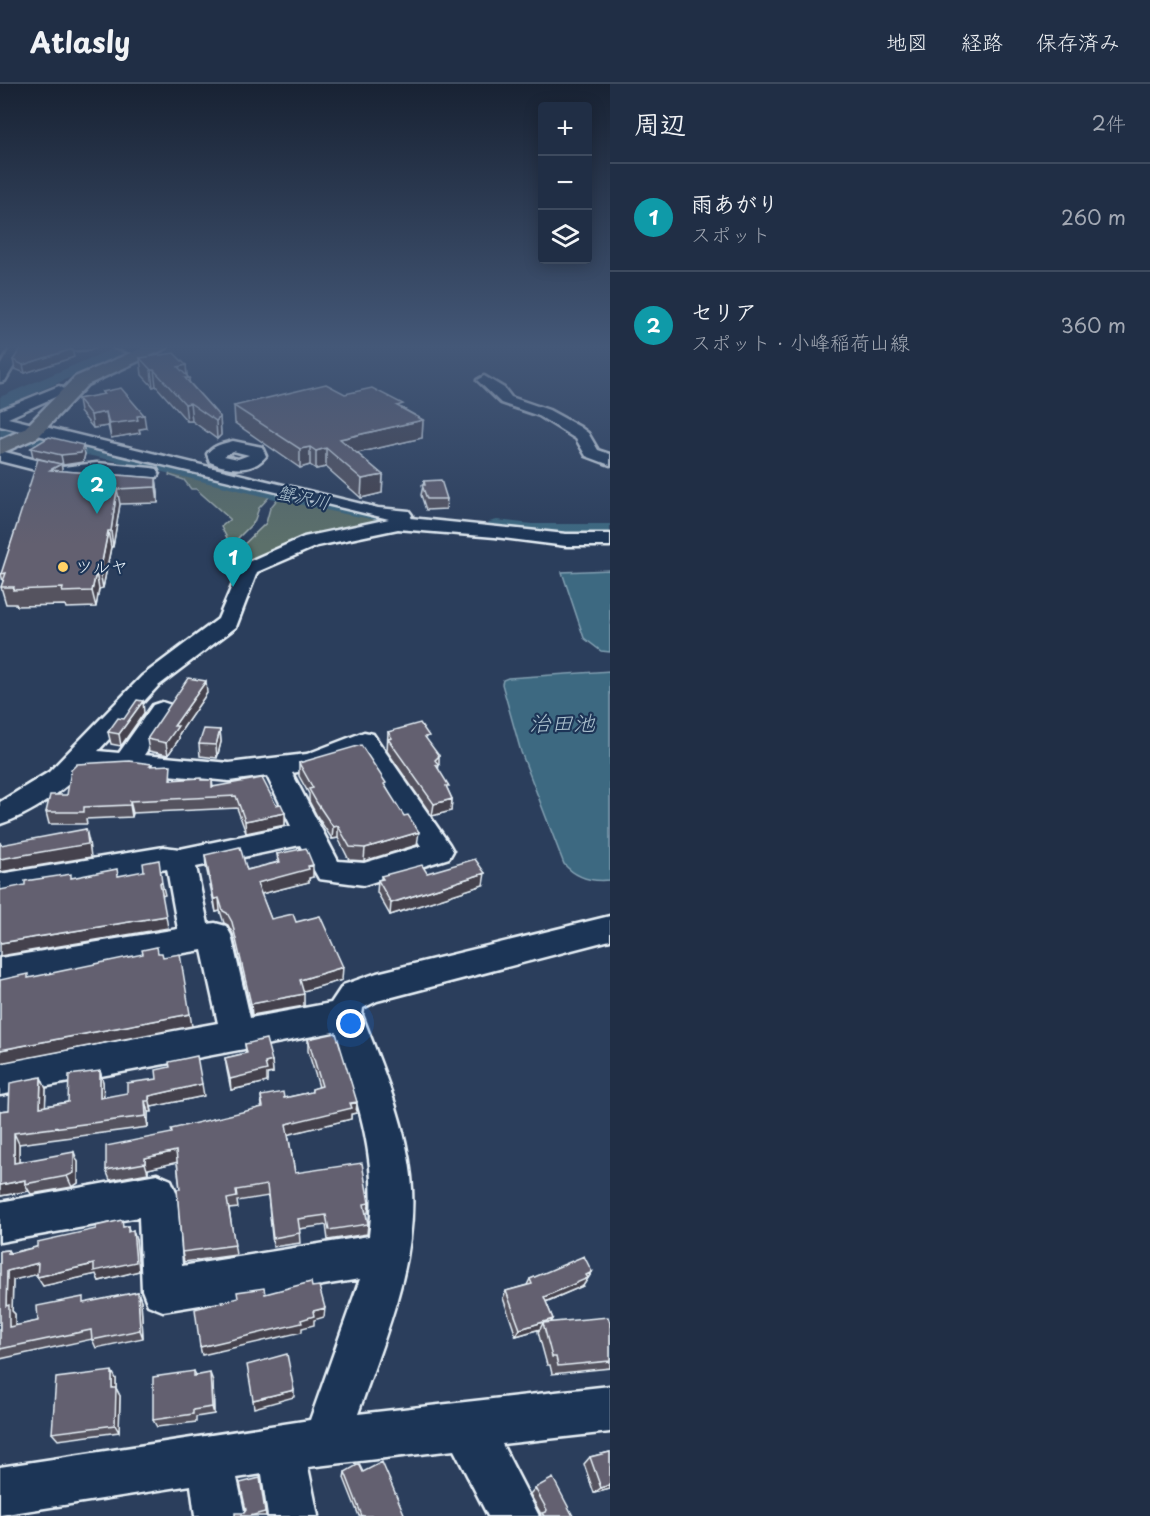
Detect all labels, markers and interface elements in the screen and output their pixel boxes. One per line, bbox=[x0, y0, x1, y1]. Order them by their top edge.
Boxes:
text: Atlasly bbox=[30, 20, 130, 63]
text: 地図 bbox=[886, 25, 928, 57]
text: 経路 bbox=[961, 25, 1003, 57]
text: 保存済み bbox=[1036, 25, 1120, 57]
map controls bbox=[538, 102, 592, 264]
button: + bbox=[538, 102, 592, 156]
text: 周辺 bbox=[634, 104, 686, 143]
text: 2件 bbox=[1092, 108, 1126, 138]
button: − bbox=[538, 156, 592, 210]
text: 雨あがり bbox=[691, 186, 779, 219]
text: 1 bbox=[649, 202, 658, 232]
text: 260 m bbox=[1061, 202, 1126, 232]
button: layers bbox=[538, 210, 592, 264]
text: スポット bbox=[691, 219, 771, 249]
text: セリア bbox=[691, 294, 757, 327]
text: 2 bbox=[646, 310, 661, 340]
text: 360 m bbox=[1060, 310, 1126, 340]
text: スポット · 小峰稲荷山線 bbox=[691, 327, 910, 357]
pin: 2 bbox=[78, 464, 116, 514]
water label: 蟹沢川 bbox=[274, 477, 333, 516]
pin: 1 bbox=[214, 538, 252, 587]
place label: ツルヤ bbox=[75, 552, 128, 579]
marker: ツルヤ bbox=[56, 560, 70, 574]
water label: 治田池 bbox=[529, 705, 596, 738]
your location bbox=[336, 1009, 365, 1038]

